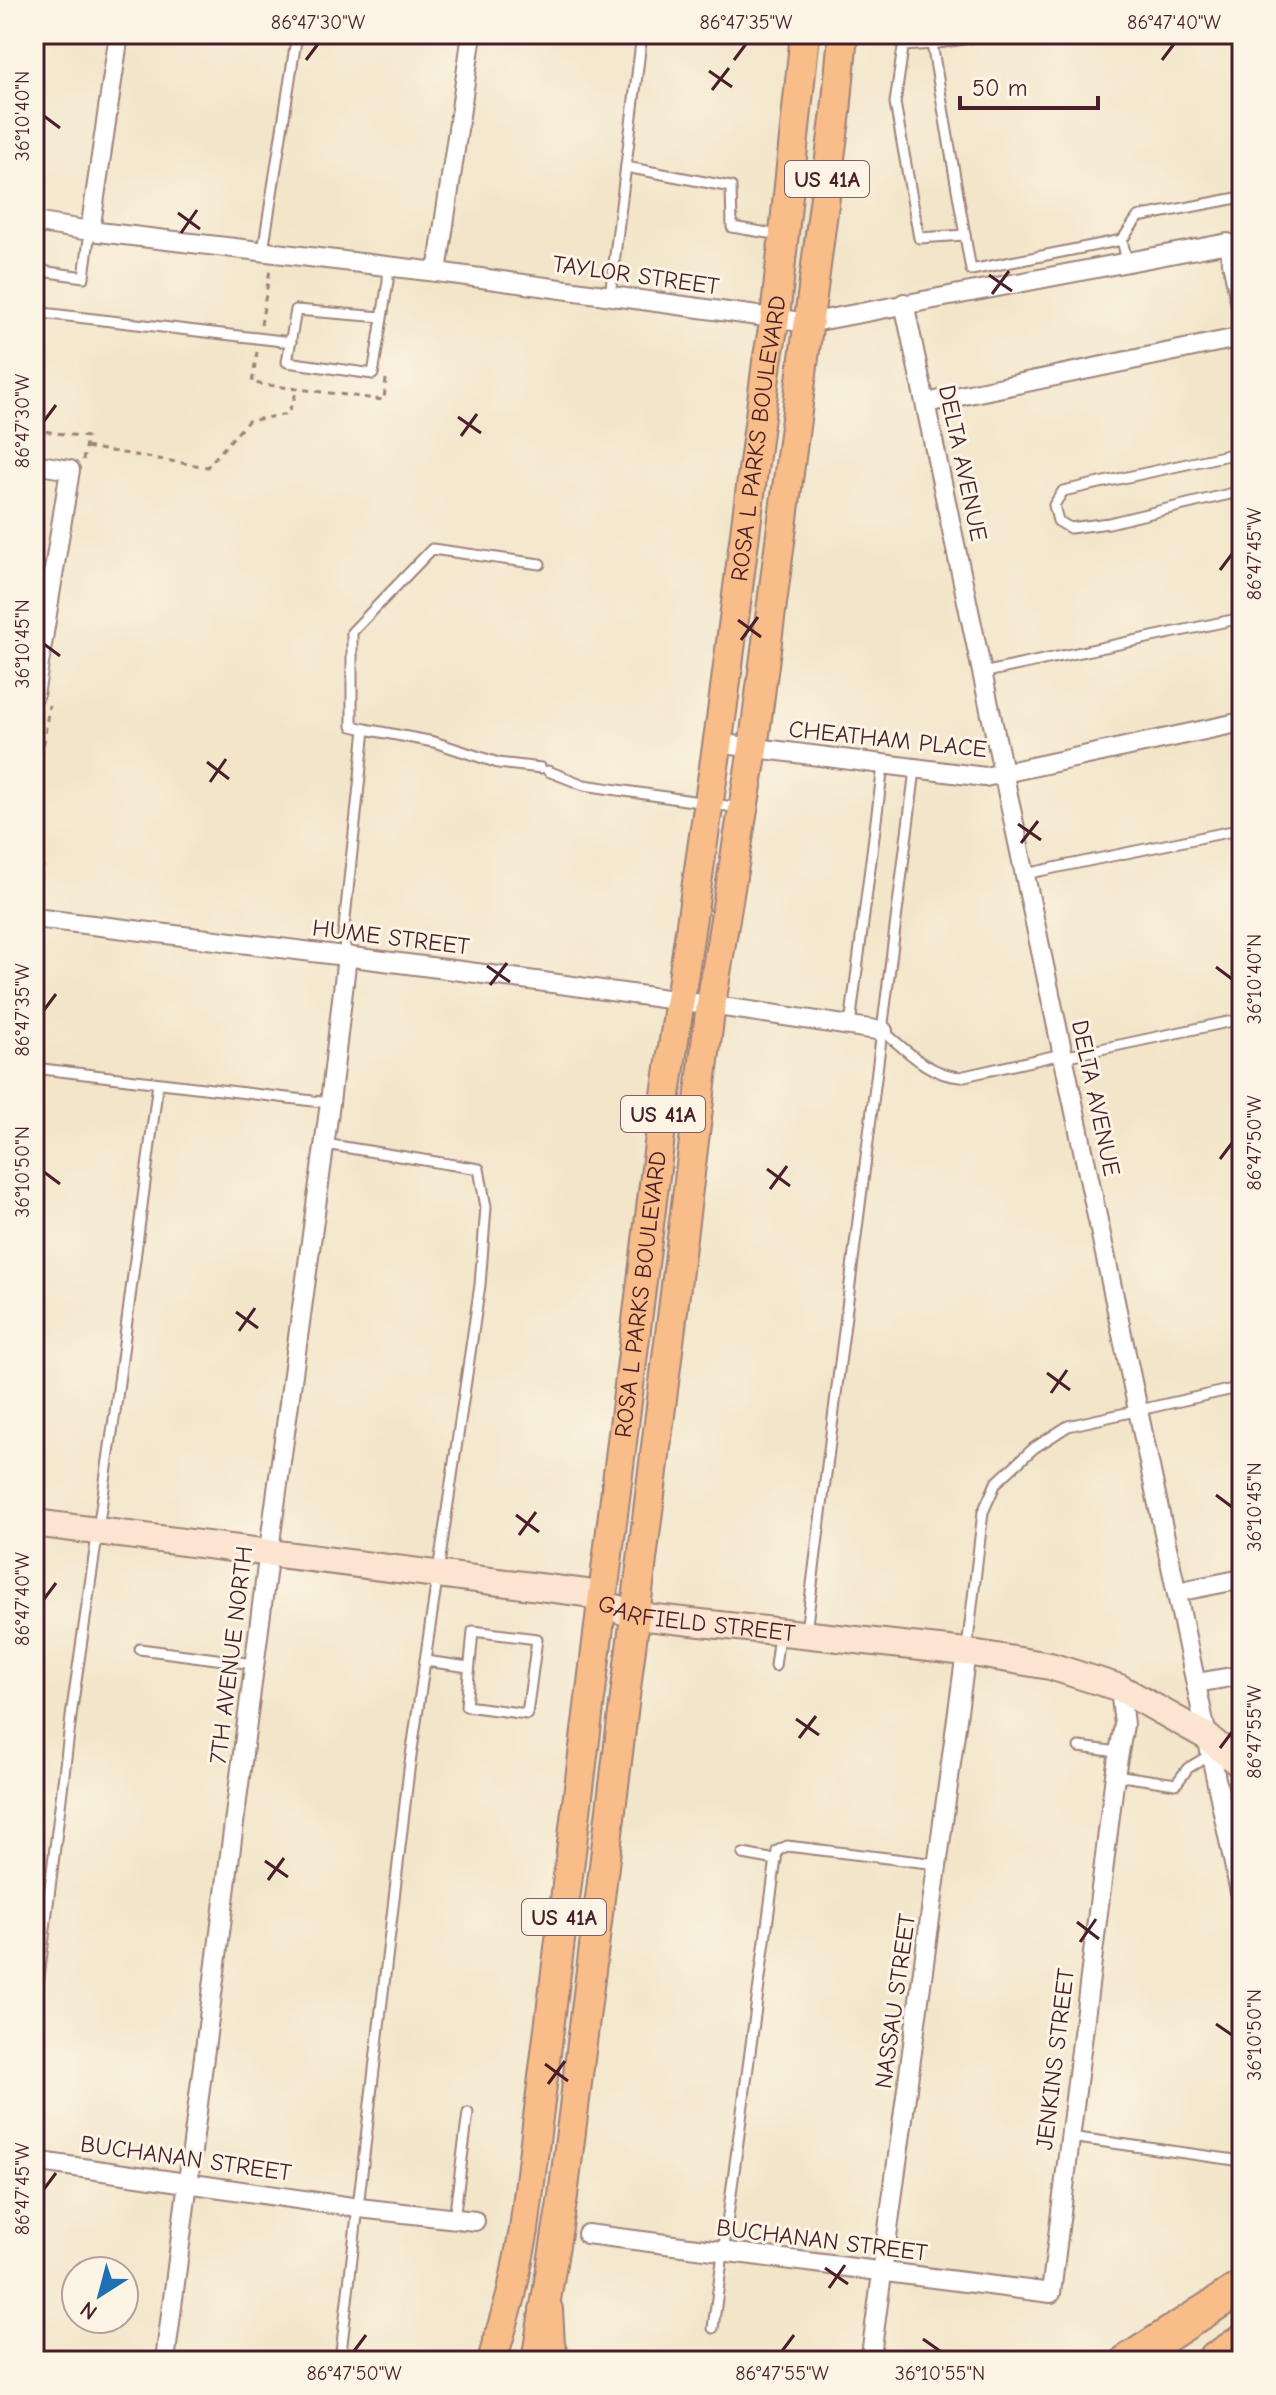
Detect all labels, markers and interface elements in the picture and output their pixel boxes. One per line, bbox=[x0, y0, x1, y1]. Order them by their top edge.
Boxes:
text: 86°47'30"W bbox=[271, 11, 366, 34]
text: 86°47'35"W bbox=[700, 11, 793, 34]
text: 86°47'40"W bbox=[1127, 11, 1222, 34]
scale bar bbox=[960, 60, 1098, 110]
text: 36°10'40"N bbox=[11, 71, 34, 161]
text: 50 m bbox=[972, 74, 1028, 102]
road number: US 41A bbox=[785, 161, 869, 197]
street label: TAYLOR STREET bbox=[551, 249, 721, 301]
street label: ROSA L PARKS BOULEVARD bbox=[725, 294, 791, 583]
text: 86°47'30"W bbox=[11, 373, 34, 468]
street label: DELTA AVENUE bbox=[933, 382, 993, 544]
text: 86°47'45"W bbox=[1243, 507, 1266, 600]
text: 36°10'45"N bbox=[11, 599, 34, 689]
street label: CHEATHAM PLACE bbox=[787, 715, 989, 763]
street label: HUME STREET bbox=[311, 913, 472, 961]
text: 36°10'40"N bbox=[1243, 934, 1266, 1024]
text: 86°47'35"W bbox=[11, 963, 34, 1056]
street label: DELTA AVENUE bbox=[1066, 1017, 1126, 1179]
text: 86°47'50"W bbox=[1243, 1095, 1266, 1191]
road number: US 41A bbox=[621, 1096, 705, 1132]
text: 36°10'50"N bbox=[11, 1126, 34, 1218]
street label: ROSA L PARKS BOULEVARD bbox=[609, 1149, 672, 1439]
text: 36°10'45"N bbox=[1243, 1462, 1266, 1552]
street label: 7TH AVENUE NORTH bbox=[204, 1544, 258, 1766]
text: 86°47'40"W bbox=[11, 1551, 34, 1646]
street label: GARFIELD STREET bbox=[594, 1589, 797, 1647]
text: 86°47'55"W bbox=[1243, 1685, 1266, 1779]
road number: US 41A bbox=[522, 1899, 606, 1935]
street label: NASSAU STREET bbox=[869, 1911, 921, 2090]
street label: JENKINS STREET bbox=[1030, 1966, 1080, 2151]
text: 36°10'50"N bbox=[1243, 1989, 1266, 2081]
street label: BUCHANAN STREET bbox=[79, 2129, 294, 2187]
text: 86°47'45"W bbox=[11, 2142, 34, 2235]
street label: BUCHANAN STREET bbox=[715, 2213, 930, 2267]
north arrow bbox=[60, 2255, 140, 2335]
text: N bbox=[75, 2296, 102, 2325]
text: 86°47'50"W bbox=[307, 2362, 402, 2385]
text: 86°47'55"W bbox=[735, 2362, 829, 2385]
text: 36°10'55"N bbox=[895, 2362, 985, 2385]

